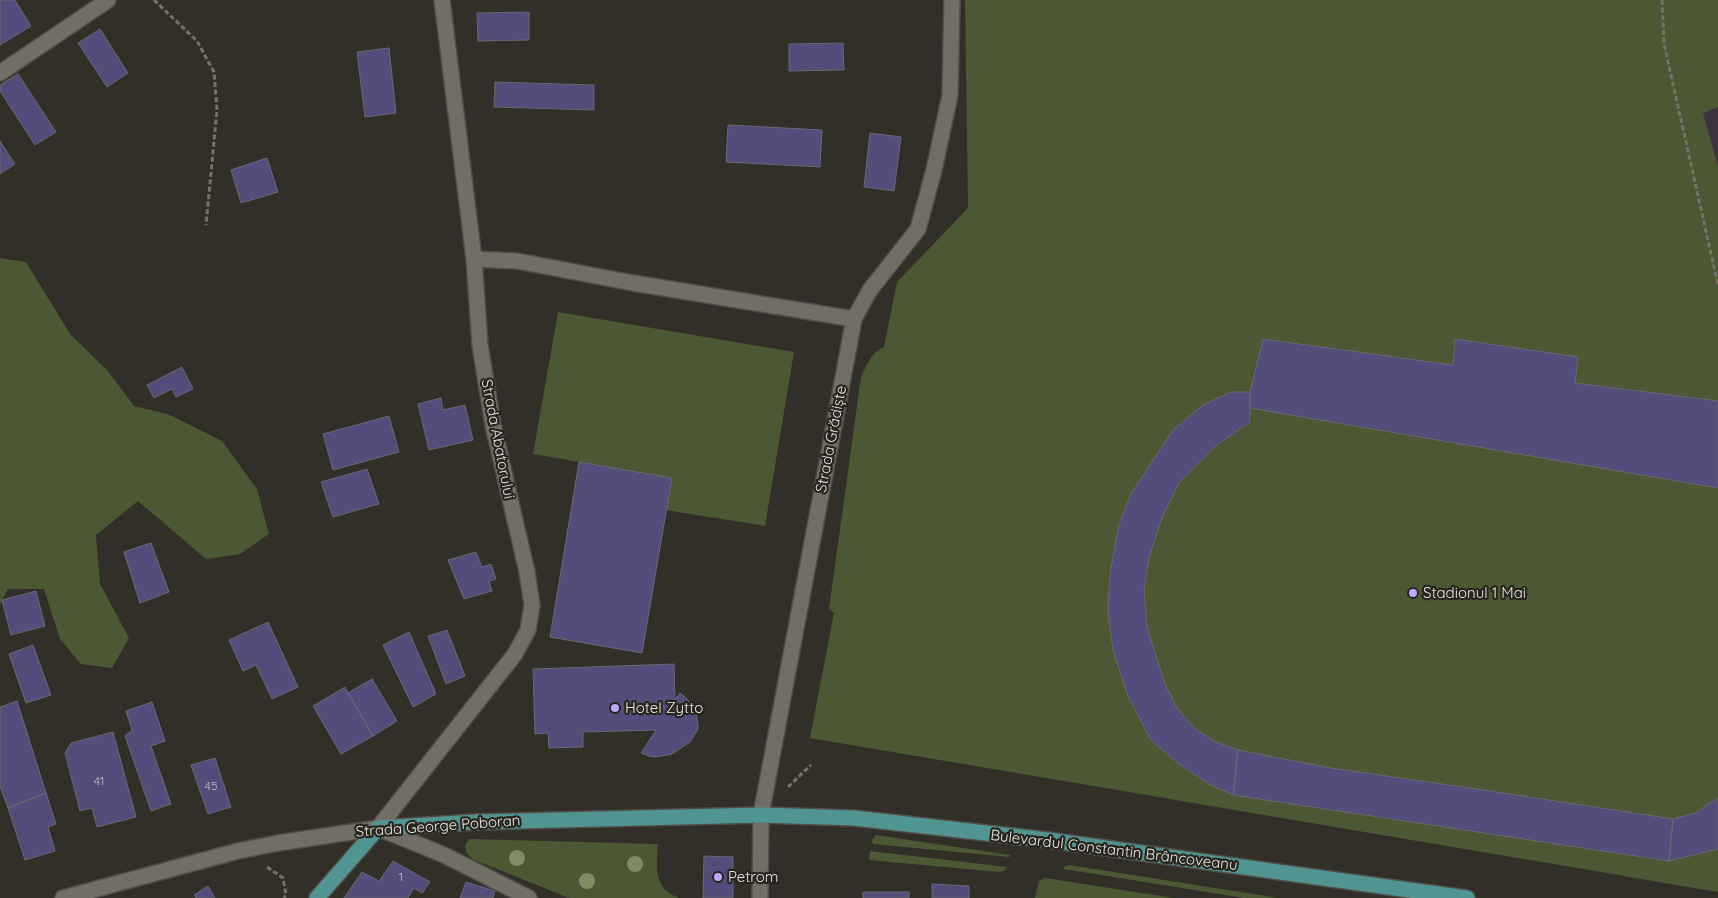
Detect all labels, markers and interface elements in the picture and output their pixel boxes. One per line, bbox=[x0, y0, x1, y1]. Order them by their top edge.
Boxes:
street label: Strada Abatorului bbox=[478, 377, 519, 501]
street label: Strada Grădiște bbox=[811, 384, 850, 494]
place label: Stadionul 1 Mai bbox=[1423, 583, 1526, 602]
marker: Stadionul 1 Mai bbox=[1407, 587, 1419, 599]
place label: Hotel Zytto bbox=[625, 698, 703, 717]
marker: Hotel Zytto bbox=[609, 702, 621, 714]
house number: 41 bbox=[94, 773, 104, 788]
house number: 45 bbox=[205, 778, 217, 793]
street label: Strada George Poboran bbox=[355, 810, 521, 841]
street label: Bulevardul Constantin Brâncoveanu bbox=[989, 825, 1239, 874]
place label: Petrom bbox=[728, 867, 779, 886]
house number: 1 bbox=[399, 869, 403, 884]
marker: Petrom bbox=[712, 871, 724, 883]

